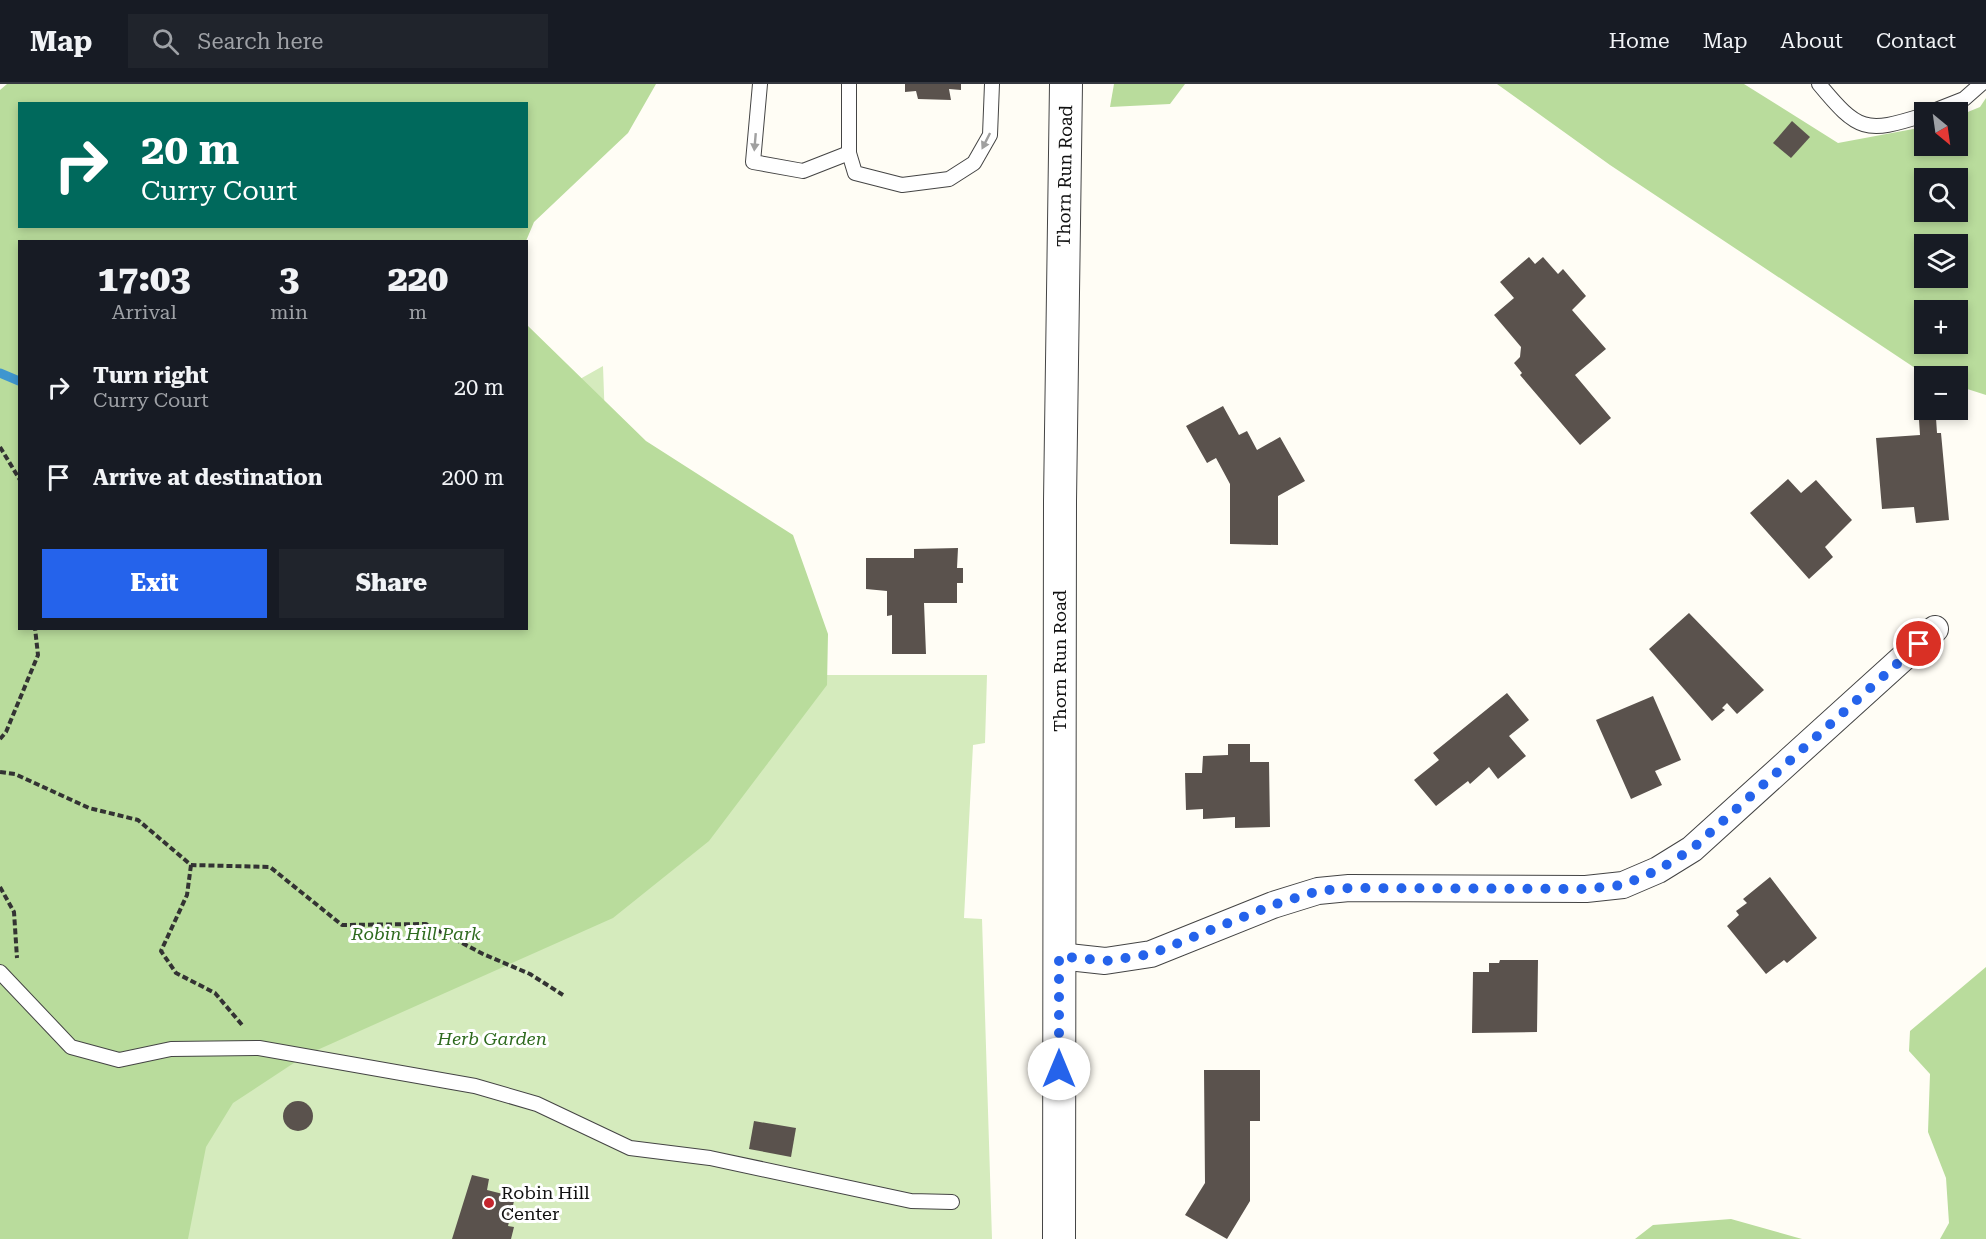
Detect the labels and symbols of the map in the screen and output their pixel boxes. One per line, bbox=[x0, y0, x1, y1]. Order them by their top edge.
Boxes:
north arrow bbox=[1914, 102, 1968, 156]
street label: Thorn Run Road bbox=[1053, 104, 1076, 247]
one-way arrow bbox=[981, 132, 991, 150]
one-way arrow bbox=[750, 133, 760, 152]
street label: Thorn Run Road bbox=[1049, 590, 1070, 732]
pin bbox=[1893, 618, 1944, 669]
park label: Robin Hill Park bbox=[350, 923, 481, 944]
park label: Herb Garden bbox=[436, 1028, 547, 1049]
position arrow bbox=[1027, 1037, 1091, 1101]
place label: Robin Hill Center bbox=[501, 1182, 590, 1224]
marker: Robin Hill Center bbox=[482, 1196, 496, 1210]

